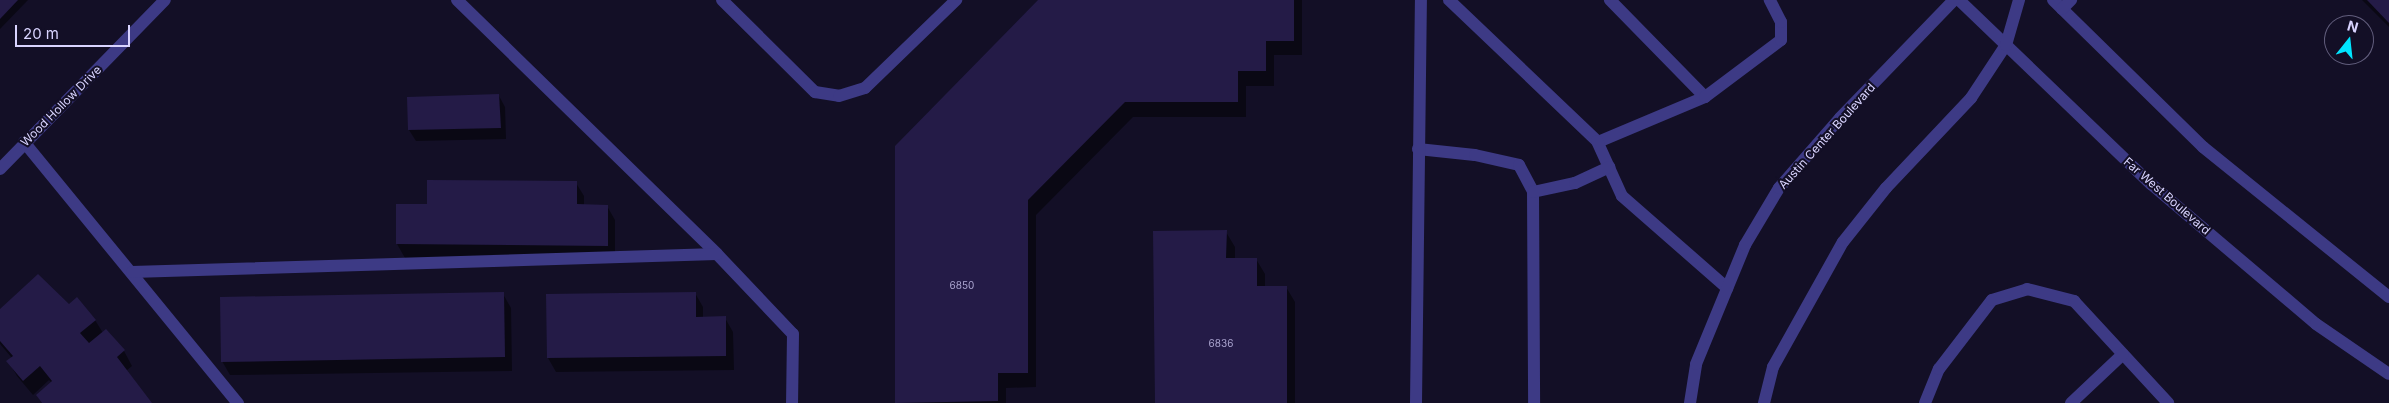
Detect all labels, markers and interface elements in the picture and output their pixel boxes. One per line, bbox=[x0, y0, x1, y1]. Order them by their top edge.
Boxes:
scale bar bbox=[18, 15, 132, 47]
north arrow bbox=[2324, 15, 2374, 65]
text: N bbox=[2346, 16, 2360, 36]
text: 20 m bbox=[23, 24, 59, 43]
street label: Wood Hollow Drive bbox=[18, 63, 104, 149]
street label: Austin Center Boulevard bbox=[1776, 80, 1878, 192]
street label: Far West Boulevard bbox=[2121, 154, 2213, 238]
house number: 6850 bbox=[950, 280, 974, 292]
house number: 6836 bbox=[1209, 338, 1233, 350]

